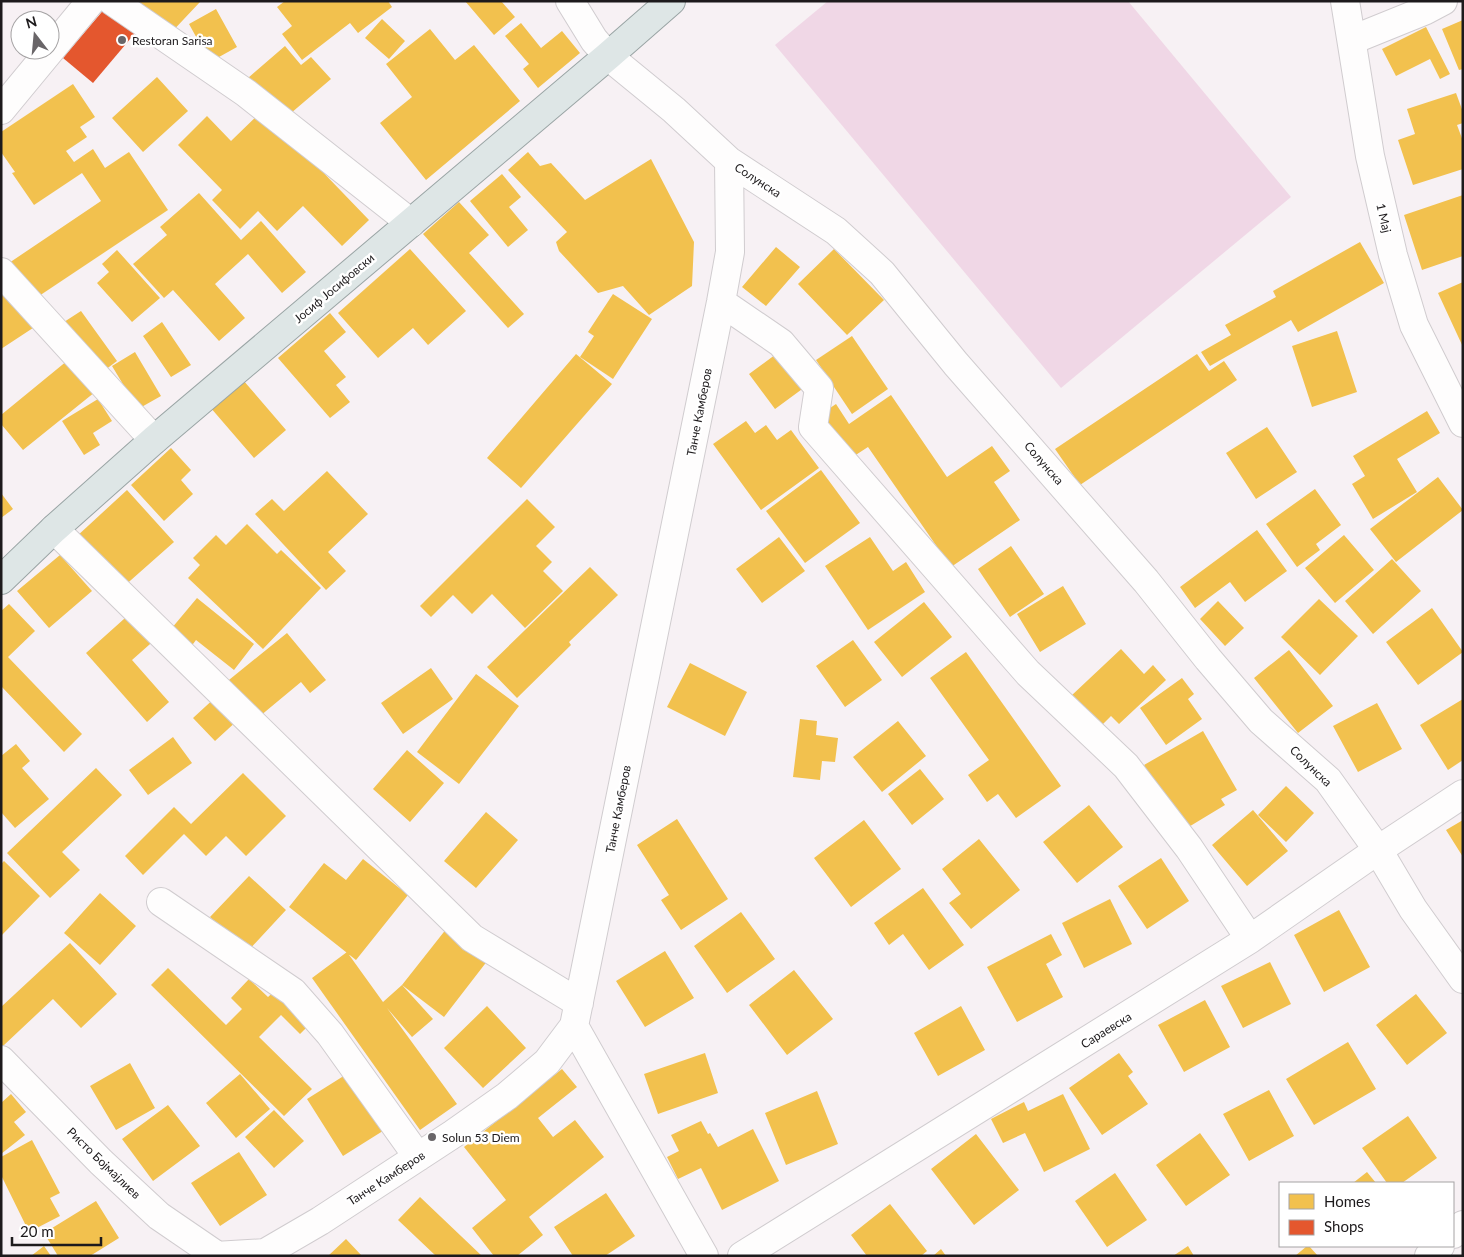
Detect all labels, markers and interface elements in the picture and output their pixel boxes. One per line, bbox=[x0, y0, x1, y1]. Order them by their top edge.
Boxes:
north arrow bbox=[10, 10, 60, 60]
text: N bbox=[24, 12, 39, 32]
place label: Restoran Sarisa bbox=[132, 33, 213, 48]
marker: Restoran Sarisa bbox=[116, 34, 128, 46]
street label: Солунска bbox=[732, 159, 784, 201]
street label: 1 Мај bbox=[1373, 202, 1395, 234]
street label: Јосиф Јосифовски bbox=[291, 250, 377, 326]
street label: Танче Камберов bbox=[683, 367, 715, 457]
street label: Солунска bbox=[1021, 438, 1067, 488]
street label: Солунска bbox=[1287, 742, 1335, 790]
street label: Танче Камберов bbox=[602, 764, 634, 854]
street label: Сараевска bbox=[1078, 1009, 1134, 1051]
street label: Ристо Бојмајлиев bbox=[64, 1124, 144, 1202]
place label: Solun 53 Diem bbox=[442, 1130, 520, 1145]
marker: Solun 53 Diem bbox=[426, 1131, 438, 1143]
street label: Танче Камберов bbox=[344, 1147, 428, 1209]
legend bbox=[1279, 1182, 1454, 1247]
text: Homes bbox=[1324, 1192, 1370, 1210]
scale bar bbox=[12, 1214, 101, 1246]
text: Shops bbox=[1324, 1217, 1364, 1235]
text: 20 m bbox=[20, 1222, 54, 1240]

